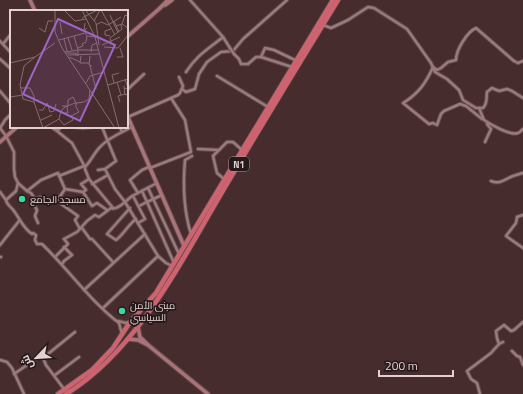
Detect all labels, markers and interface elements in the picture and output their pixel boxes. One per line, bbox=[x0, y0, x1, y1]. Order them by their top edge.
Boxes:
inset map bbox=[10, 10, 128, 128]
road number: N1 bbox=[229, 157, 249, 171]
place label: مسجد الجامع bbox=[30, 192, 86, 207]
marker: مسجد الجامع bbox=[17, 194, 27, 204]
place label: مبنى الأمن السياسي bbox=[130, 298, 175, 325]
marker: مبنى الأمن السياسي bbox=[117, 306, 127, 316]
north arrow bbox=[16, 338, 56, 378]
text: ش bbox=[17, 352, 37, 372]
scale bar bbox=[379, 352, 453, 378]
text: 200 m bbox=[385, 356, 418, 375]

